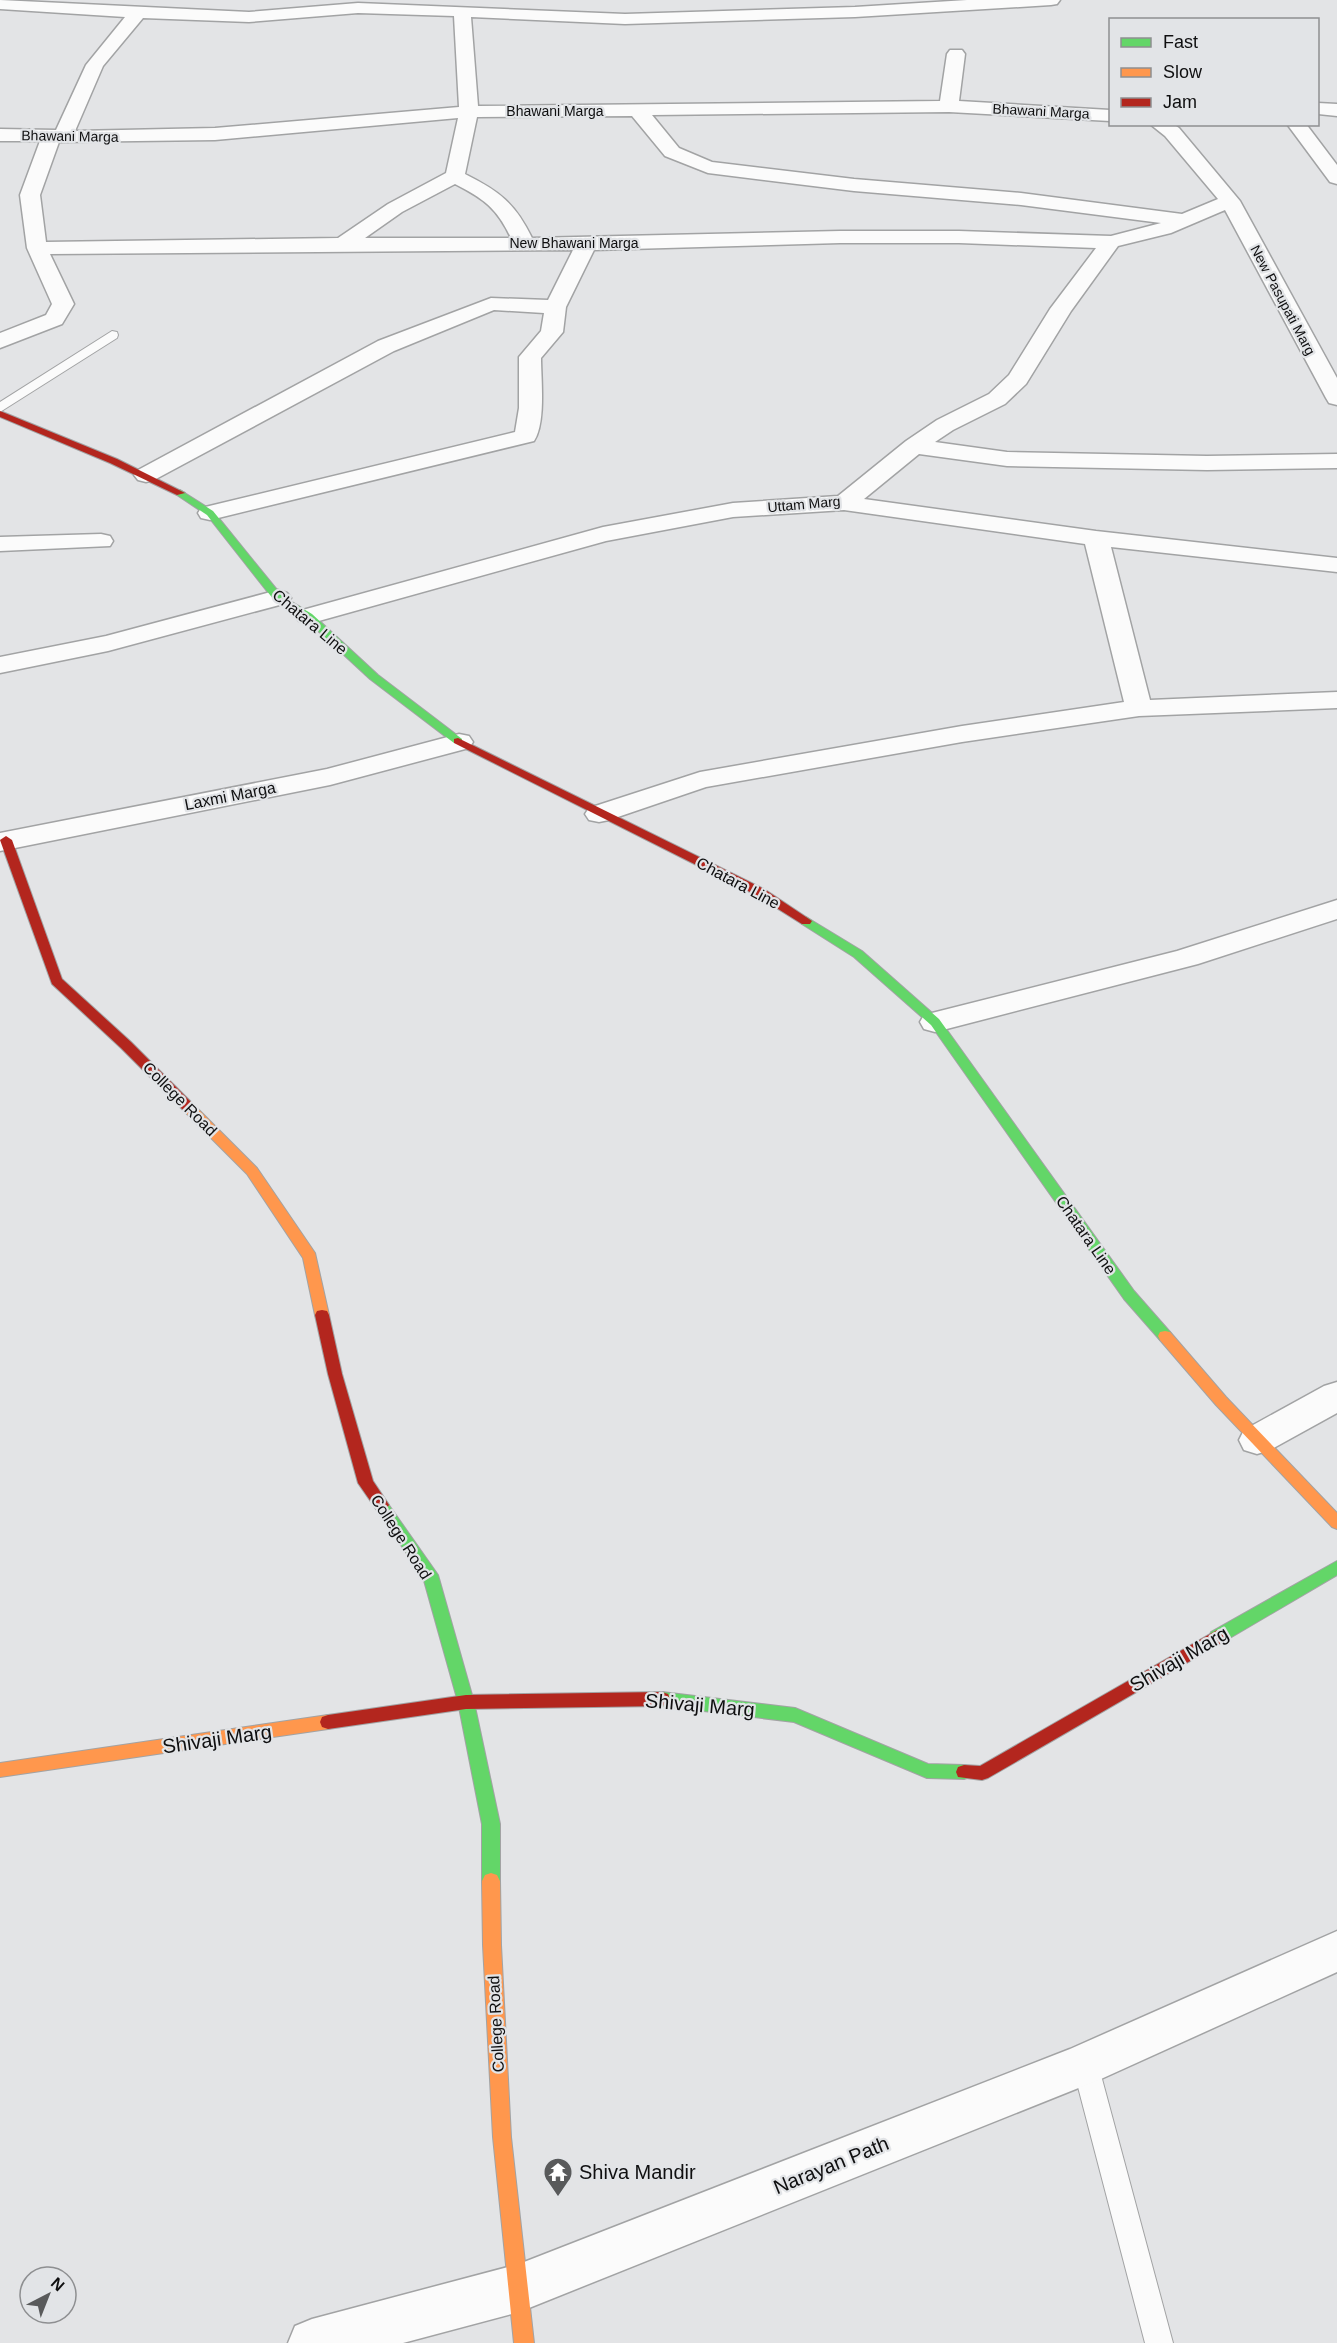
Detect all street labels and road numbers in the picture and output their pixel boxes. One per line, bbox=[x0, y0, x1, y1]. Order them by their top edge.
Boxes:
street label: Bhawani Marga bbox=[992, 100, 1090, 122]
street label: Bhawani Marga bbox=[506, 103, 604, 119]
street label: Bhawani Marga bbox=[21, 127, 119, 145]
street label: New Bhawani Marga bbox=[509, 235, 639, 251]
street label: New Pasupati Marg bbox=[1247, 242, 1319, 358]
street label: Uttam Marg bbox=[767, 493, 841, 515]
street label: Chatara Line bbox=[269, 586, 351, 658]
street label: Laxmi Marga bbox=[183, 779, 277, 813]
street label: Chatara Line bbox=[694, 854, 783, 912]
street label: College Road bbox=[140, 1059, 220, 1139]
street label: Chatara Line bbox=[1053, 1193, 1119, 1277]
street label: College Road bbox=[367, 1492, 435, 1582]
street label: Shivaji Marg bbox=[1126, 1622, 1232, 1696]
street label: Shivaji Marg bbox=[644, 1689, 756, 1721]
street label: Shivaji Marg bbox=[161, 1720, 273, 1758]
street label: College Road bbox=[485, 1975, 507, 2073]
street label: Narayan Path bbox=[770, 2132, 892, 2198]

